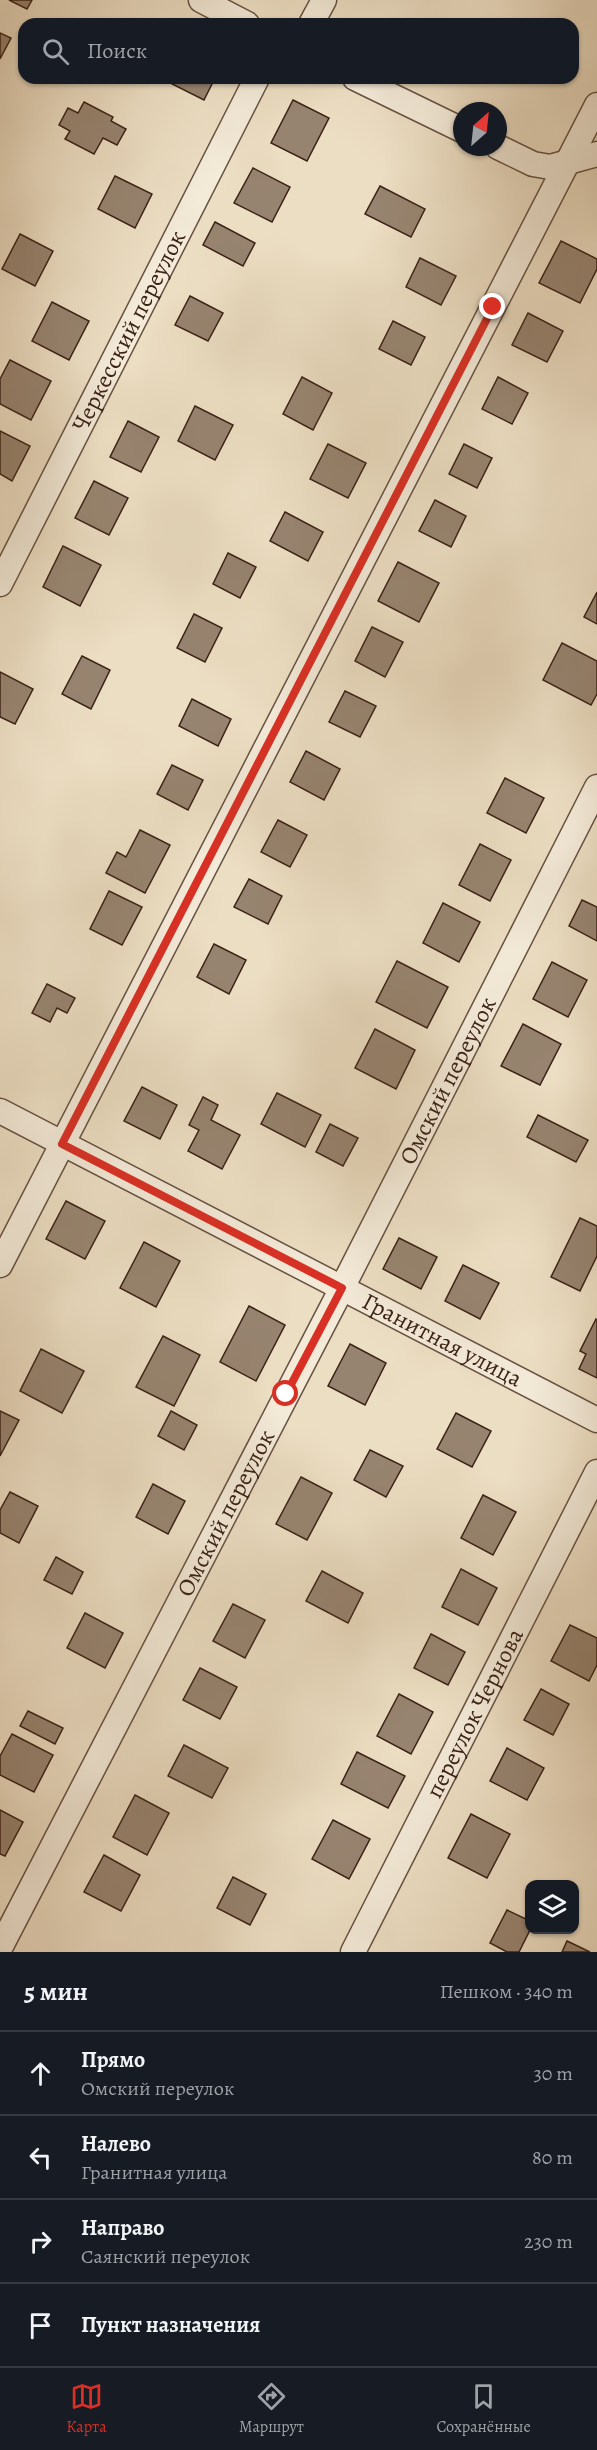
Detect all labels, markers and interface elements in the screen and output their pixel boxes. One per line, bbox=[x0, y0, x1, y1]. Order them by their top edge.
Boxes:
search box bbox=[18, 18, 579, 84]
icon: search bbox=[39, 35, 72, 68]
text: Поиск bbox=[87, 36, 147, 66]
north arrow bbox=[453, 102, 507, 156]
street label: Черкесский переулок bbox=[64, 225, 193, 437]
route end bbox=[479, 293, 505, 319]
street label: Омский переулок bbox=[392, 991, 504, 1170]
street label: Гранитная улица bbox=[357, 1285, 528, 1395]
route start bbox=[272, 1380, 298, 1406]
street label: Омский переулок bbox=[169, 1424, 282, 1602]
street label: переулок Чернова bbox=[418, 1623, 531, 1803]
map controls bbox=[525, 1880, 579, 1934]
button: layers bbox=[525, 1880, 579, 1934]
text: 5 мин bbox=[24, 1974, 88, 2009]
text: Пешком · 340 m bbox=[440, 1978, 573, 2005]
text: Прямо bbox=[81, 2045, 145, 2075]
icon: ahead bbox=[24, 2057, 57, 2090]
text: 30 m bbox=[533, 2060, 573, 2087]
text: Омский переулок bbox=[81, 2075, 234, 2102]
text: Налево bbox=[81, 2129, 151, 2159]
icon: left bbox=[24, 2141, 57, 2174]
text: 80 m bbox=[532, 2144, 573, 2171]
text: Гранитная улица bbox=[81, 2159, 228, 2186]
text: Направо bbox=[81, 2213, 164, 2243]
icon: right bbox=[24, 2225, 57, 2258]
text: 230 m bbox=[524, 2228, 573, 2255]
text: Саянский переулок bbox=[81, 2243, 250, 2270]
icon: arrive bbox=[24, 2309, 57, 2342]
text: Пункт назначения bbox=[81, 2310, 260, 2340]
tab: Карта bbox=[66, 2380, 107, 2438]
tab: Маршрут bbox=[239, 2380, 304, 2438]
tab: Сохранённые bbox=[436, 2380, 531, 2438]

